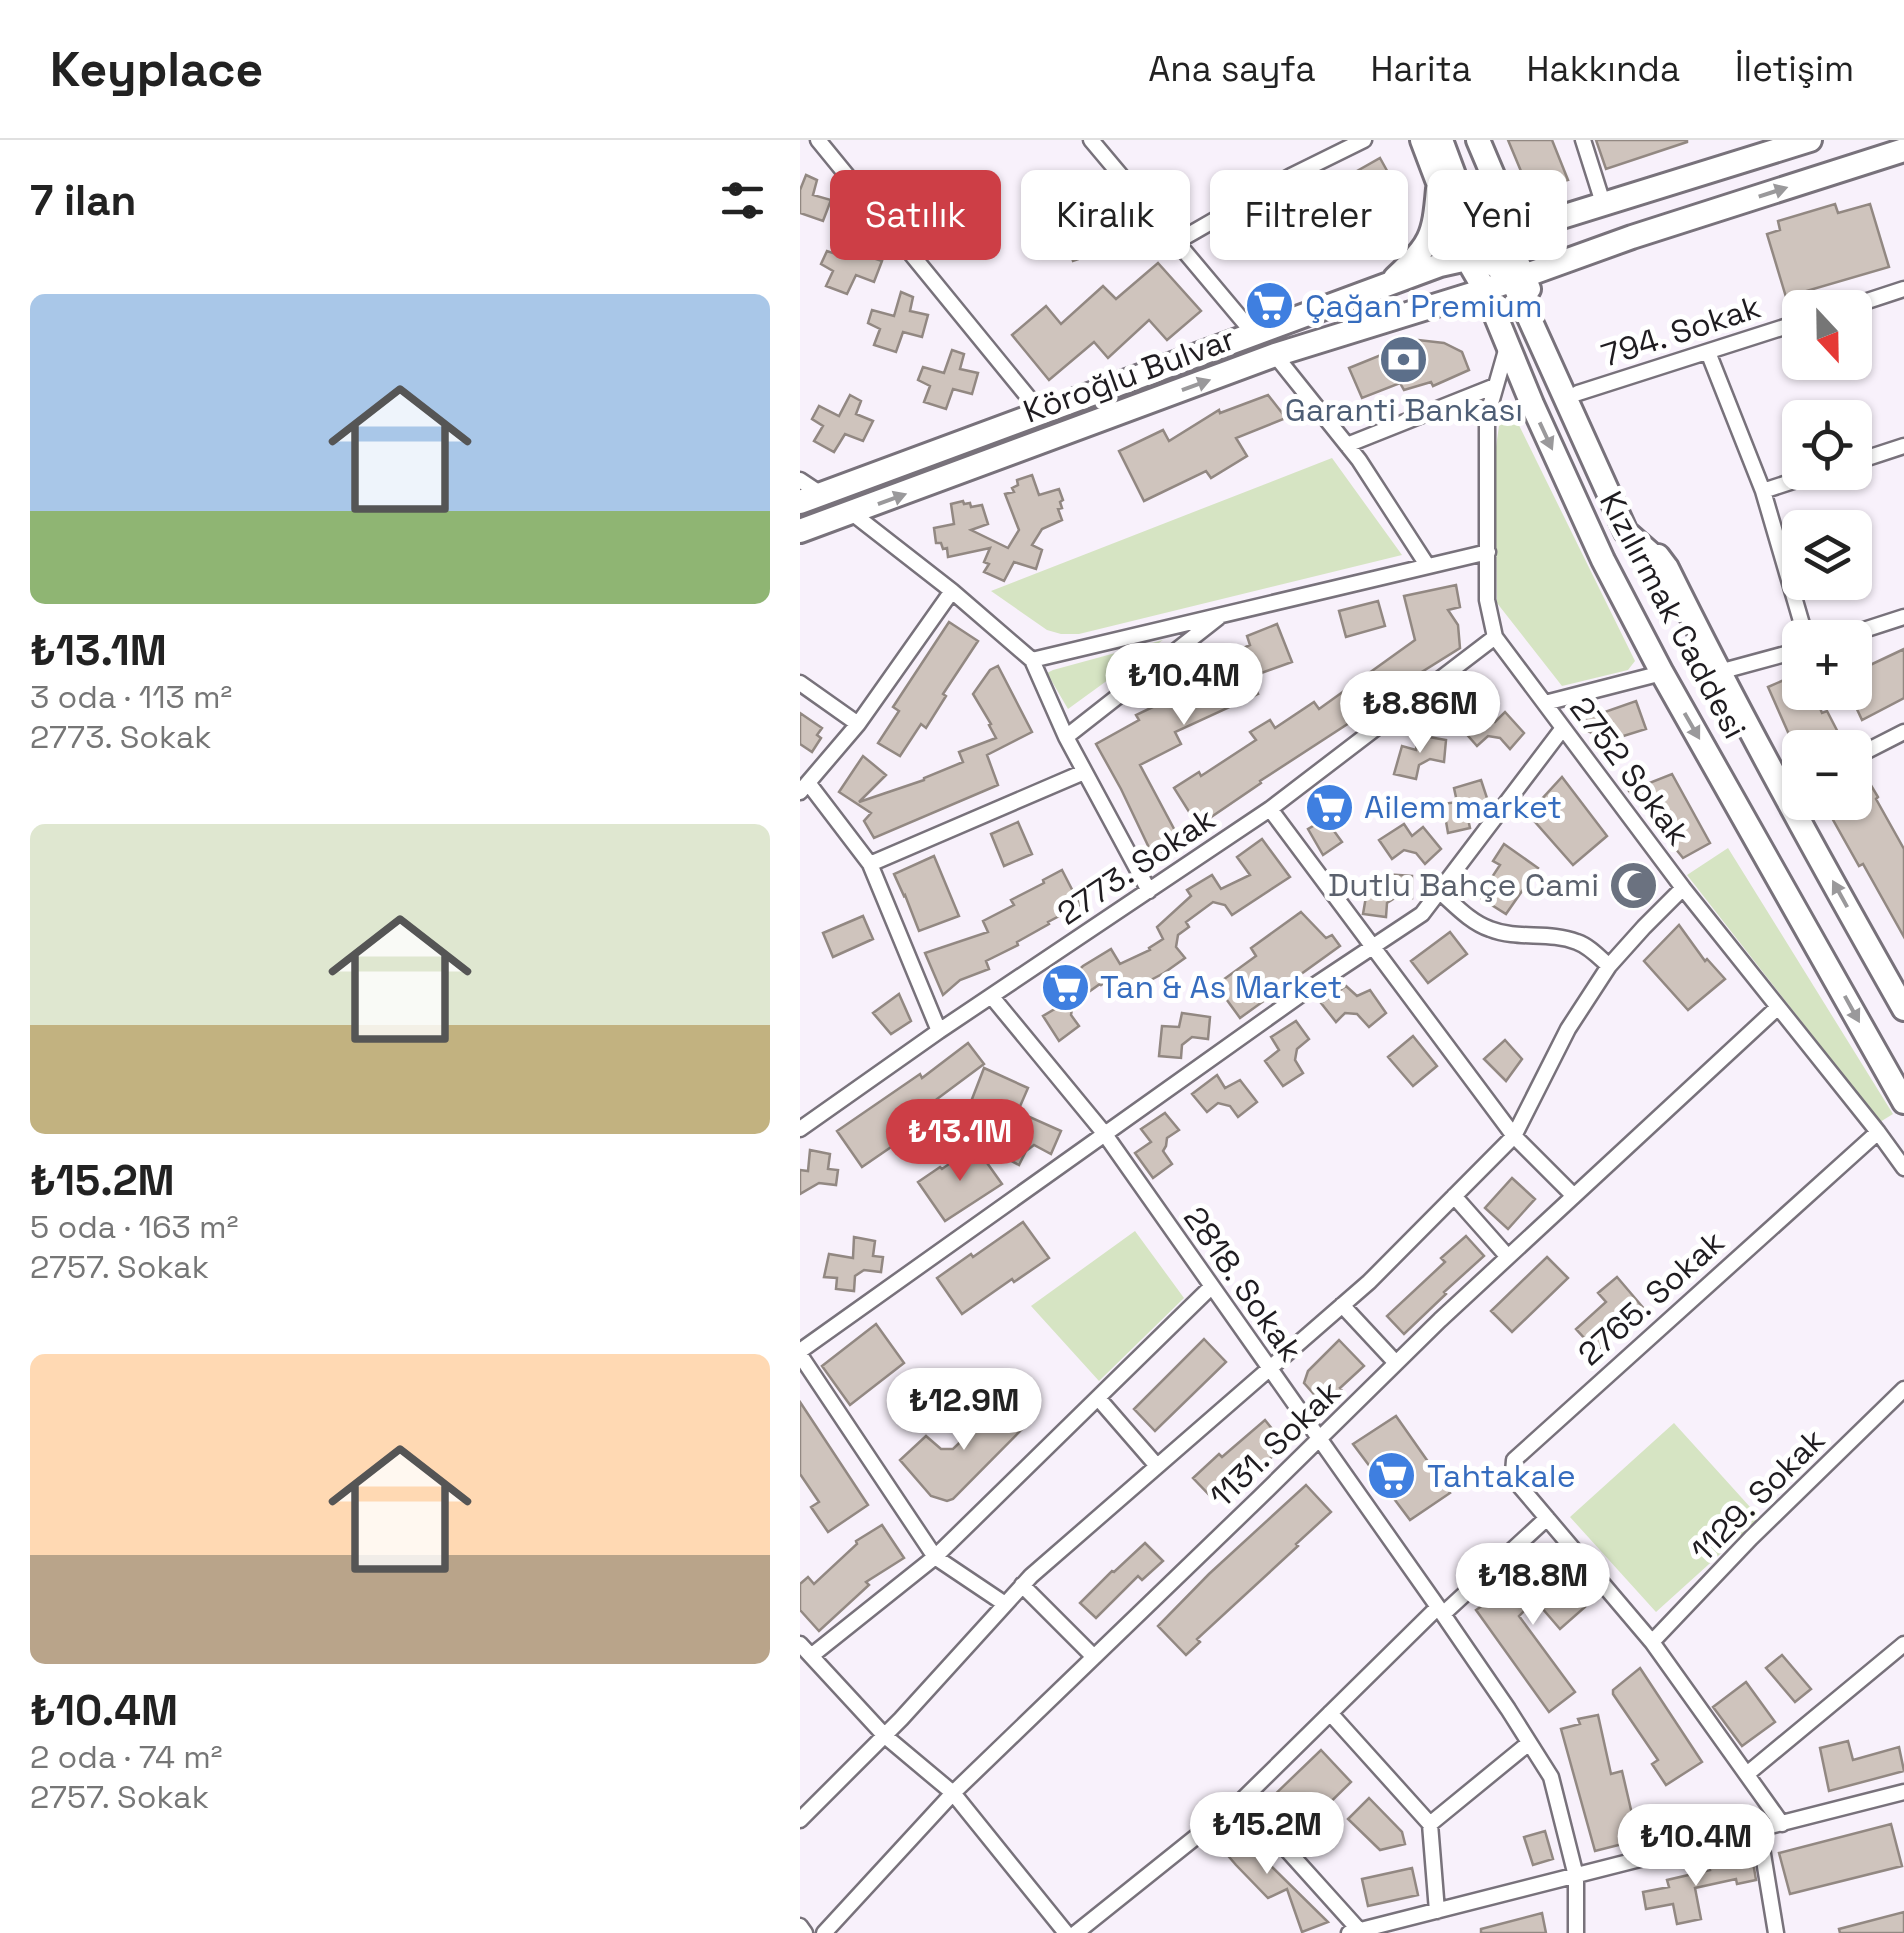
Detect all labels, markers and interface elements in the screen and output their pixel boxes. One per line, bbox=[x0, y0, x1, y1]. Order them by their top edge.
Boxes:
text: Keyplace bbox=[50, 39, 263, 100]
text: Ana sayfa bbox=[1148, 47, 1316, 91]
text: Harita bbox=[1371, 47, 1472, 91]
text: Hakkında bbox=[1527, 47, 1680, 91]
text: İletişim bbox=[1735, 47, 1854, 91]
chip: Satılık bbox=[830, 170, 1001, 260]
chip: Kiralık bbox=[1021, 170, 1190, 260]
chip: Filtreler bbox=[1210, 170, 1408, 260]
chip: Yeni bbox=[1428, 170, 1567, 260]
icon: filters bbox=[715, 173, 770, 228]
text: 7 ilan bbox=[30, 174, 136, 227]
one-way arrow bbox=[1758, 184, 1788, 199]
supermarket icon: Çağan Premium bbox=[1244, 280, 1296, 332]
place label: Çağan Premium bbox=[1305, 286, 1542, 326]
street label: 794. Sokak bbox=[1596, 287, 1766, 375]
north arrow bbox=[1782, 290, 1872, 380]
map controls bbox=[1782, 290, 1872, 820]
street label: Köroğlu Bulvar bbox=[1018, 318, 1240, 432]
bank icon: Garanti Bankası bbox=[1378, 334, 1430, 386]
icon: home bbox=[310, 359, 490, 539]
one-way arrow bbox=[1182, 377, 1212, 392]
place label: Garanti Bankası bbox=[1285, 390, 1523, 430]
button: locate bbox=[1782, 400, 1872, 490]
one-way arrow bbox=[1538, 421, 1554, 451]
street label: Kızılırmak Caddesi bbox=[1591, 484, 1755, 746]
one-way arrow bbox=[877, 490, 907, 506]
button: layers bbox=[1782, 510, 1872, 600]
button: + bbox=[1782, 620, 1872, 710]
text: ₺13.1M bbox=[30, 624, 167, 677]
pin: ₺10.4M bbox=[1103, 643, 1265, 728]
text: ₺10.4M bbox=[1128, 655, 1240, 695]
pin: ₺8.86M bbox=[1339, 671, 1501, 756]
text: 3 oda · 113 m² bbox=[30, 677, 232, 717]
text: ₺8.86M bbox=[1362, 683, 1478, 723]
street label: 2752 Sokak bbox=[1561, 689, 1699, 853]
one-way arrow bbox=[1683, 712, 1701, 740]
text: 2773. Sokak bbox=[30, 717, 212, 757]
button: − bbox=[1782, 730, 1872, 820]
supermarket icon: Ailem market bbox=[1303, 781, 1355, 833]
place label: Ailem market bbox=[1364, 787, 1562, 827]
street label: 2773. Sokak bbox=[1050, 799, 1222, 933]
mosque icon: Dutlu Bahçe Cami bbox=[1608, 859, 1660, 911]
place label: Dutlu Bahçe Cami bbox=[1328, 865, 1599, 905]
one-way arrow bbox=[1831, 879, 1848, 908]
icon: home bbox=[310, 889, 490, 1069]
supermarket icon: Tan & As Market bbox=[1039, 961, 1091, 1013]
place label: Tan & As Market bbox=[1100, 967, 1342, 1007]
one-way arrow bbox=[1843, 995, 1861, 1023]
pin: ₺13.1M bbox=[879, 1099, 1041, 1184]
text: ₺13.1M bbox=[908, 1111, 1012, 1151]
text: ₺15.2M bbox=[30, 1154, 175, 1207]
street label: 2818. Sokak bbox=[1175, 1199, 1311, 1369]
text: 5 oda · 163 m² bbox=[30, 1207, 238, 1247]
street label: 2765. Sokak bbox=[1570, 1222, 1732, 1374]
text: 2757. Sokak bbox=[30, 1247, 209, 1287]
pin: ₺12.9M bbox=[883, 1368, 1045, 1453]
street label: 1131. Sokak bbox=[1201, 1372, 1349, 1516]
text: ₺12.9M bbox=[909, 1380, 1019, 1420]
icon: home bbox=[310, 1419, 490, 1599]
street label: 1129. Sokak bbox=[1683, 1420, 1833, 1570]
supermarket icon: Tahtakale bbox=[1366, 1450, 1418, 1502]
place label: Tahtakale bbox=[1427, 1456, 1576, 1496]
pin: ₺18.8M bbox=[1452, 1543, 1614, 1628]
text: ₺18.8M bbox=[1478, 1555, 1588, 1595]
text: ₺10.4M bbox=[30, 1684, 178, 1737]
text: 2 oda · 74 m² bbox=[30, 1737, 222, 1777]
text: 2757. Sokak bbox=[30, 1777, 209, 1817]
pin: ₺15.2M bbox=[1186, 1792, 1348, 1877]
text: ₺15.2M bbox=[1212, 1804, 1322, 1844]
pin: ₺10.4M bbox=[1615, 1804, 1777, 1889]
text: ₺10.4M bbox=[1640, 1816, 1752, 1856]

